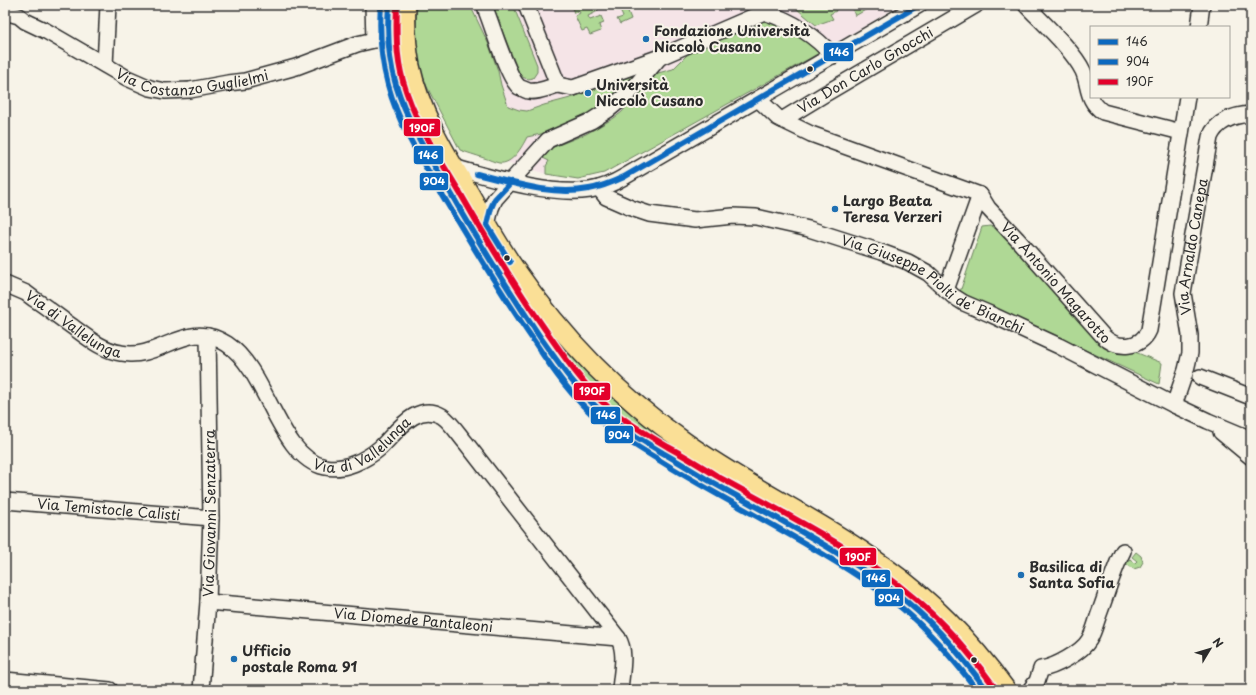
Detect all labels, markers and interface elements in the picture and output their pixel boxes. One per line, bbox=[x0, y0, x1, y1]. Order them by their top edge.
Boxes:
place label: Fondazione Università Niccolò Cusano bbox=[654, 20, 810, 57]
street label: Via Don Carlo Gnocchi bbox=[793, 21, 937, 118]
legend bbox=[1090, 26, 1230, 98]
text: 146 bbox=[1126, 32, 1148, 50]
marker: Fondazione Università Niccolò Cusano bbox=[641, 34, 651, 44]
line badge: 146 bbox=[823, 42, 854, 62]
text: 146 bbox=[829, 43, 850, 60]
text: 904 bbox=[1126, 52, 1150, 70]
street label: Via Costanzo Guglielmi bbox=[112, 63, 271, 101]
unlabelled marker bbox=[805, 64, 815, 74]
text: 190F bbox=[1126, 72, 1154, 90]
place label: Università Niccolò Cusano bbox=[596, 74, 703, 111]
marker: Università Niccolò Cusano bbox=[583, 88, 593, 98]
line badge: 190F bbox=[403, 118, 441, 137]
text: 190F bbox=[409, 119, 436, 136]
line badge: 146 bbox=[413, 145, 444, 165]
text: 146 bbox=[418, 146, 439, 163]
line badge: 904 bbox=[419, 172, 449, 191]
text: 904 bbox=[423, 172, 446, 189]
street label: Via Arnaldo Canepa bbox=[1172, 176, 1213, 317]
place label: Largo Beata Teresa Verzeri bbox=[843, 190, 942, 227]
marker: Largo Beata Teresa Verzeri bbox=[830, 204, 840, 214]
street label: Via Antonio Magarotto bbox=[996, 217, 1115, 348]
street label: Via Giuseppe Piolti de' Bianchi bbox=[838, 229, 1027, 338]
unlabelled marker bbox=[502, 253, 512, 263]
street label: Via di Vallelunga bbox=[21, 285, 124, 363]
line badge: 190F bbox=[573, 382, 611, 401]
text: 190F bbox=[579, 382, 606, 399]
line badge: 146 bbox=[590, 406, 621, 425]
text: 146 bbox=[596, 406, 617, 423]
street label: Via di Vallelunga bbox=[310, 411, 415, 478]
line badge: 904 bbox=[604, 425, 634, 444]
text: 904 bbox=[608, 426, 631, 443]
street label: Via Giovanni Senzaterra bbox=[197, 429, 221, 597]
street label: Via Temistocle Calisti bbox=[36, 493, 181, 525]
line badge: 190F bbox=[839, 547, 877, 566]
text: 190F bbox=[845, 548, 872, 565]
place label: Basilica di Santa Sofia bbox=[1029, 556, 1115, 593]
line badge: 146 bbox=[861, 569, 891, 588]
text: 146 bbox=[866, 569, 887, 586]
marker: Basilica di Santa Sofia bbox=[1016, 570, 1026, 580]
line badge: 904 bbox=[874, 588, 904, 607]
text: 904 bbox=[878, 589, 901, 606]
street label: Via Diomede Pantaleoni bbox=[333, 602, 494, 637]
north arrow bbox=[1190, 629, 1230, 669]
text: N bbox=[1209, 634, 1228, 651]
place label: Ufficio postale Roma 91 bbox=[242, 640, 358, 677]
marker: Ufficio postale Roma 91 bbox=[229, 654, 239, 664]
unlabelled marker bbox=[969, 655, 979, 665]

